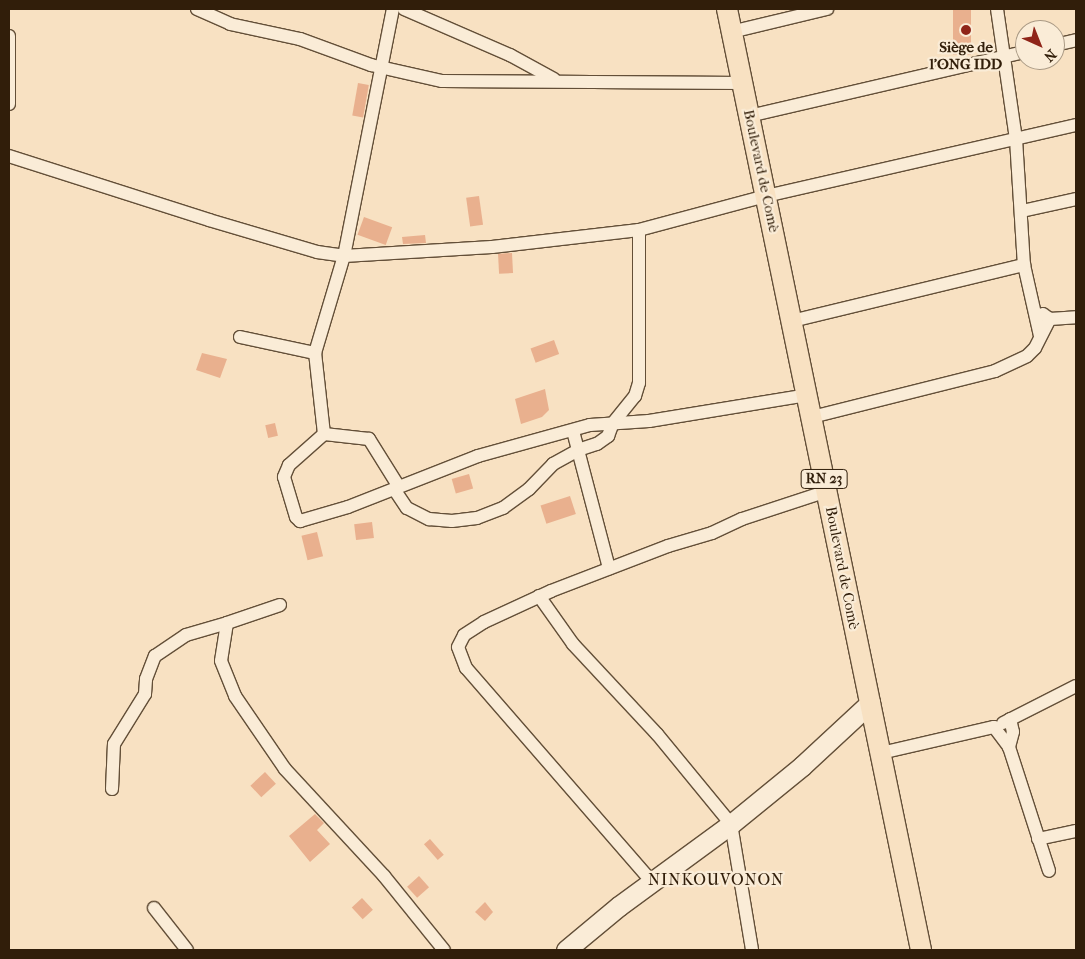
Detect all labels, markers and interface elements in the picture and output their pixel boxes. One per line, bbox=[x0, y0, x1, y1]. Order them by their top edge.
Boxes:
north arrow bbox=[1015, 20, 1065, 70]
marker: Siège de l'ONG IDD bbox=[960, 24, 972, 36]
place label: Siège de l'ONG IDD bbox=[930, 38, 1002, 73]
text: N bbox=[1040, 46, 1060, 65]
street label: Boulevard de Comè bbox=[739, 108, 783, 234]
road number: RN 23 bbox=[800, 468, 848, 490]
street label: Boulevard de Comè bbox=[821, 505, 863, 631]
district label: NINKOUVONON bbox=[647, 870, 785, 890]

